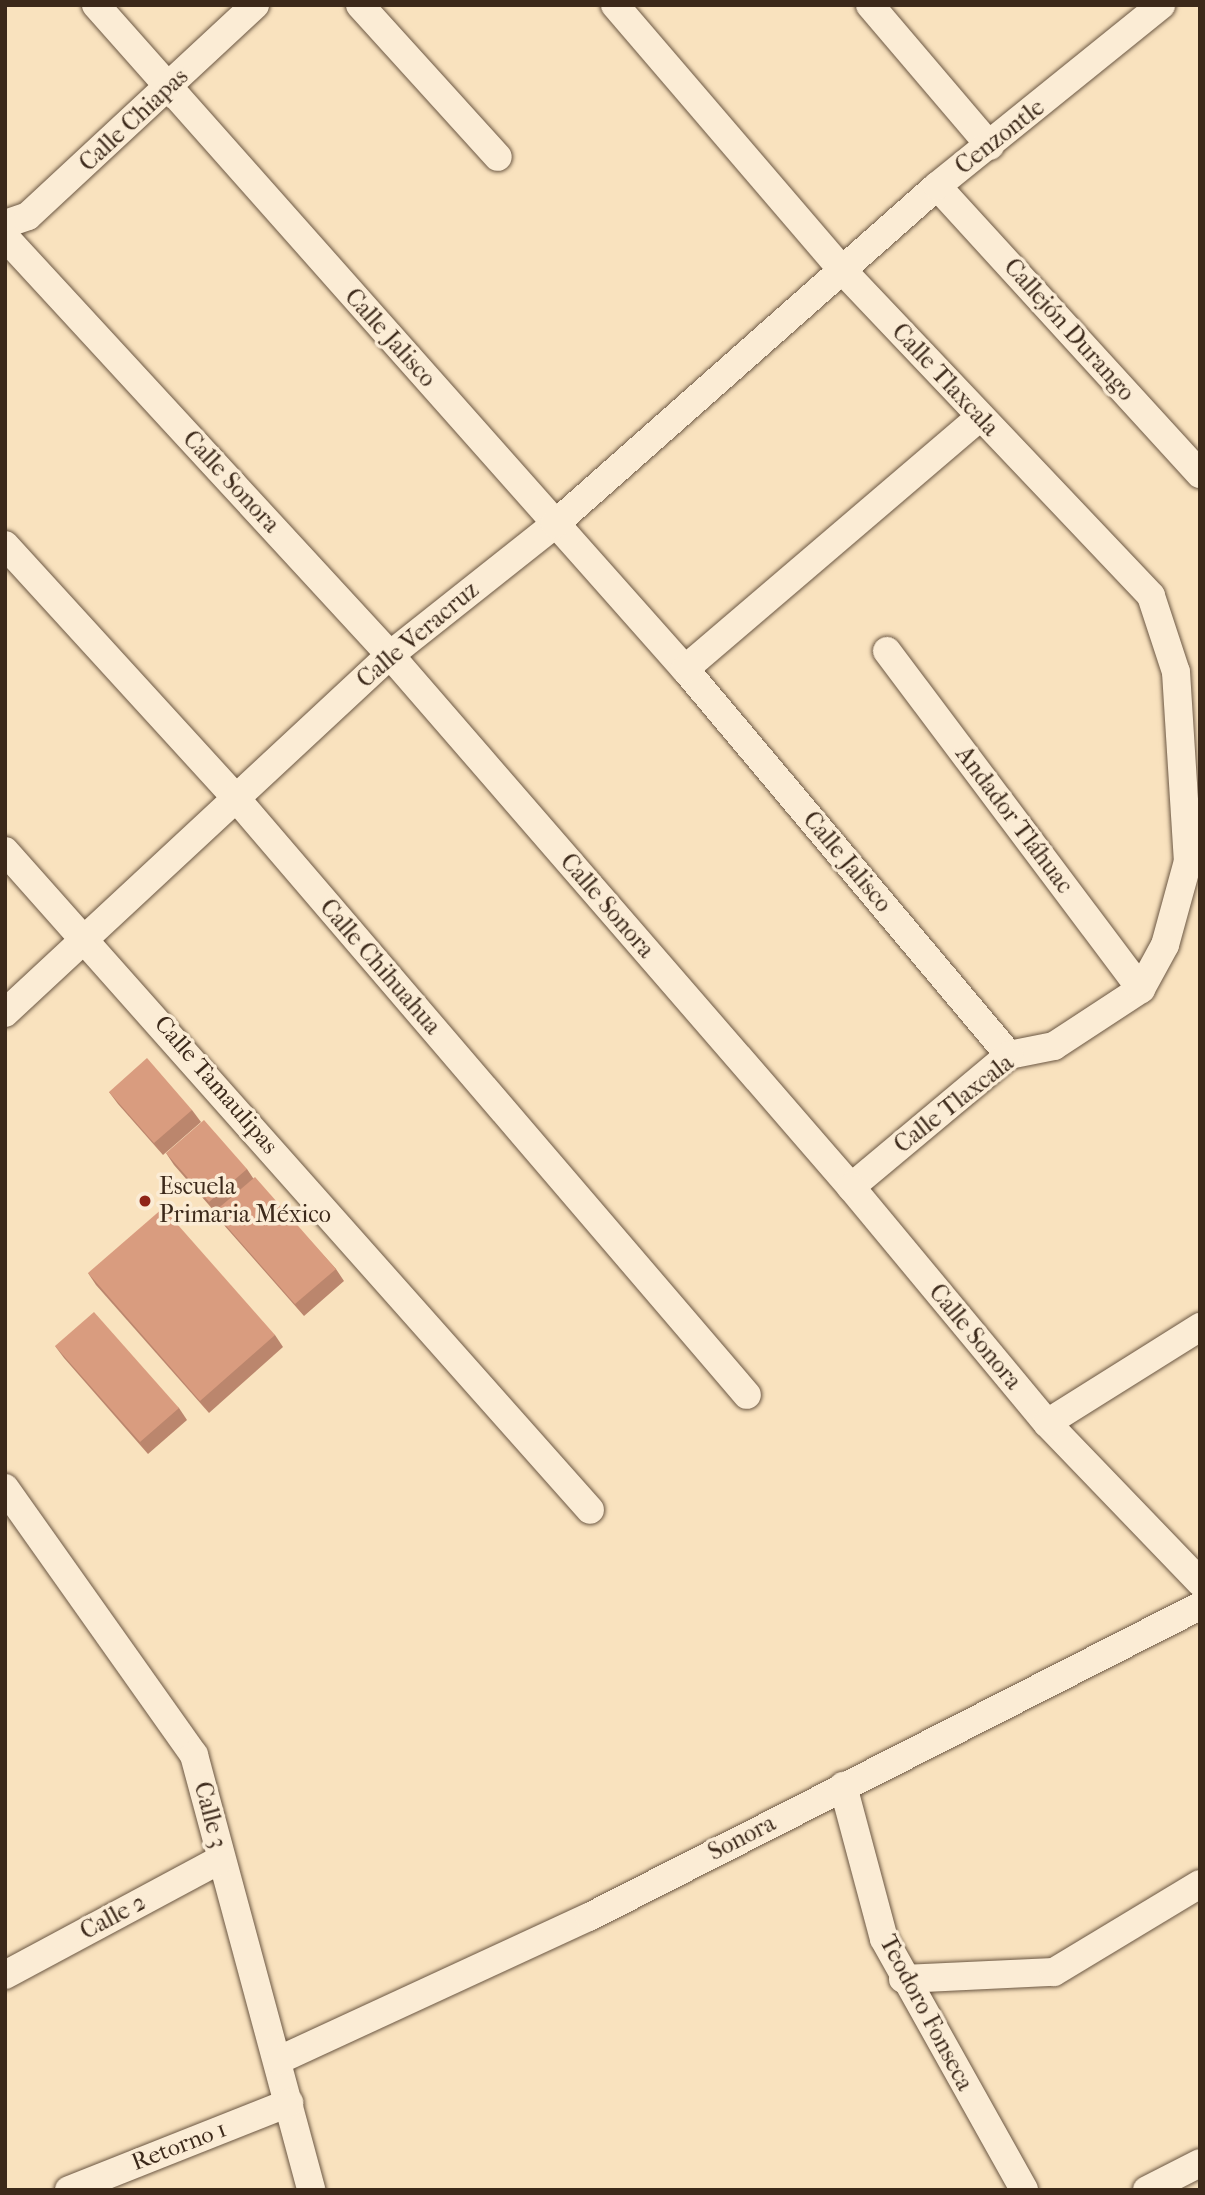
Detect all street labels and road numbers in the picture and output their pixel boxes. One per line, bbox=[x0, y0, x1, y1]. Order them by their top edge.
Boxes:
street label: Calle Chiapas bbox=[74, 62, 194, 178]
street label: Cenzontle bbox=[950, 93, 1050, 181]
street label: Callejón Durango bbox=[998, 253, 1140, 407]
street label: Calle Jalisco bbox=[338, 283, 442, 393]
street label: Calle Tlaxcala bbox=[886, 318, 1004, 442]
street label: Calle Sonora bbox=[177, 425, 285, 539]
street label: Calle Veracruz bbox=[351, 576, 485, 694]
street label: Andador Tláhuac bbox=[949, 741, 1079, 899]
street label: Calle Jalisco bbox=[797, 806, 897, 918]
street label: Calle Sonora bbox=[554, 848, 660, 964]
street label: Calle Chihuahua bbox=[313, 893, 447, 1041]
street label: Calle Tamaulipas bbox=[148, 1010, 284, 1160]
street label: Calle Tlaxcala bbox=[889, 1049, 1019, 1159]
street label: Calle Sonora bbox=[923, 1278, 1027, 1396]
street label: Calle 3 bbox=[187, 1779, 233, 1851]
street label: Sonora bbox=[704, 1809, 780, 1867]
street label: Calle 2 bbox=[75, 1888, 151, 1946]
street label: Teodoro Fonseca bbox=[873, 1930, 979, 2096]
street label: Retorno 1 bbox=[127, 2115, 231, 2177]

